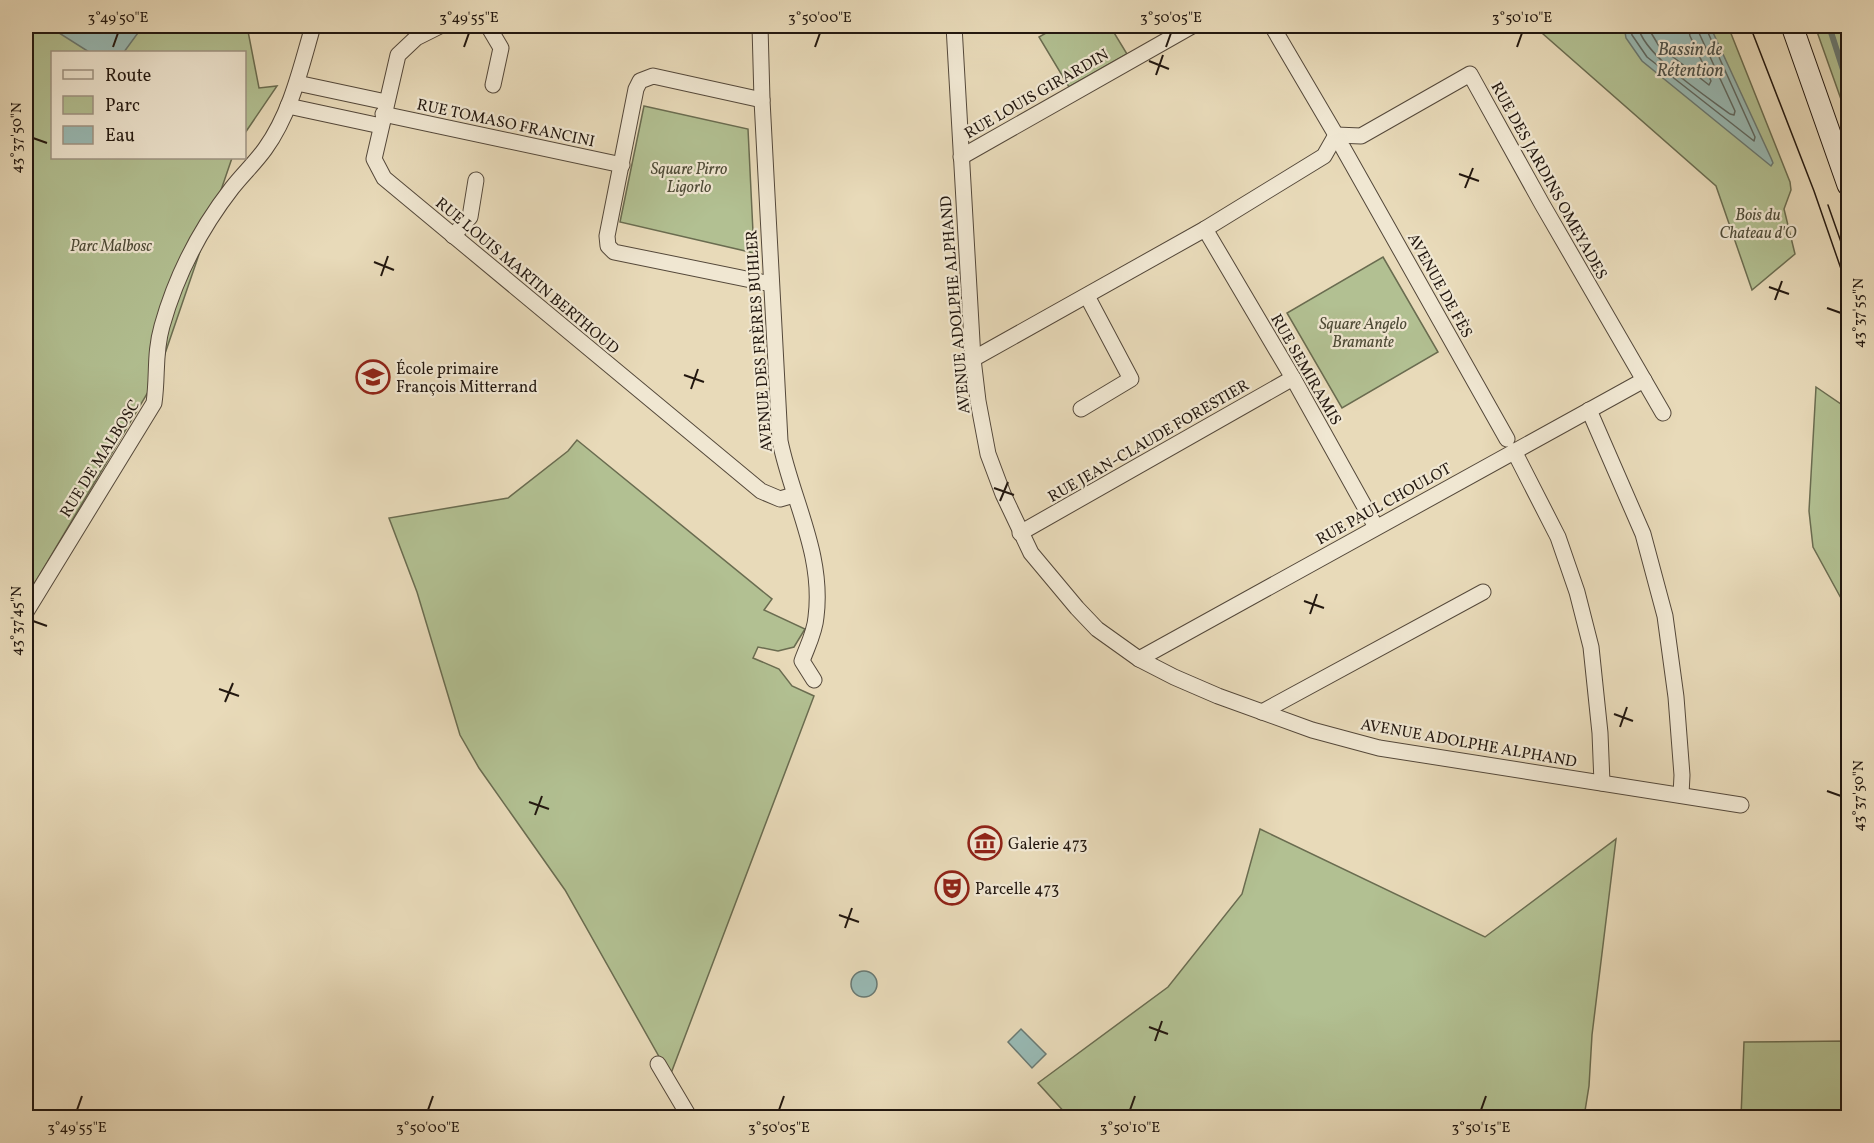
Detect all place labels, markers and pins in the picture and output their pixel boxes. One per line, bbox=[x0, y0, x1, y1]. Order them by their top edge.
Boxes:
school or university icon: École primaire François Mitterrand bbox=[355, 359, 391, 395]
place label: École primaire François Mitterrand bbox=[396, 359, 537, 399]
museum icon: Galerie 473 bbox=[967, 825, 1003, 861]
place label: Galerie 473 bbox=[1008, 834, 1087, 856]
theatre icon: Parcelle 473 bbox=[934, 870, 970, 906]
place label: Parcelle 473 bbox=[975, 879, 1059, 901]

